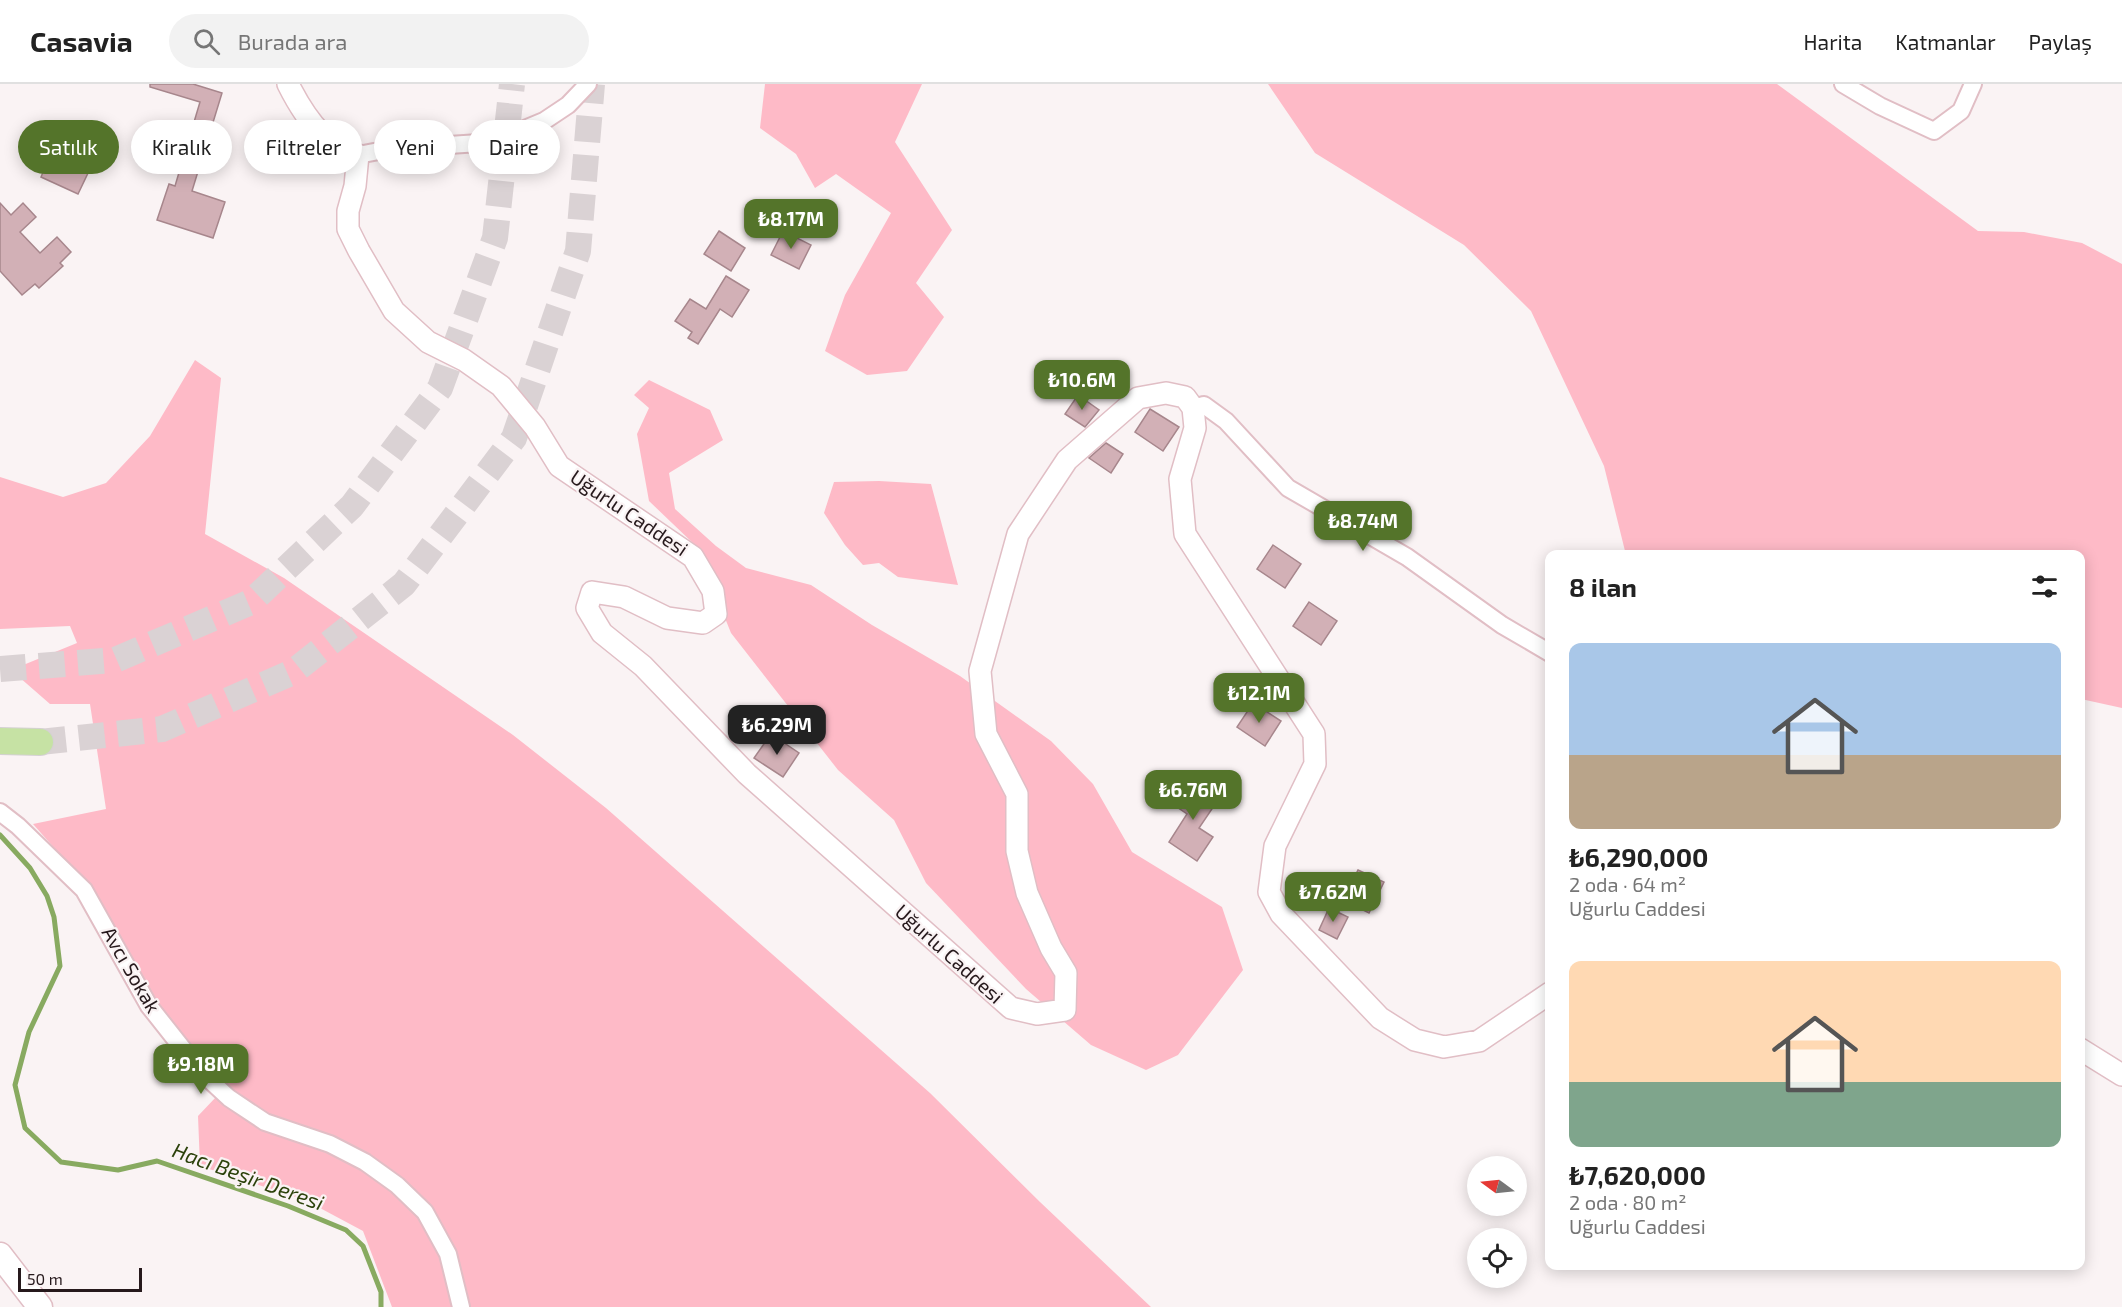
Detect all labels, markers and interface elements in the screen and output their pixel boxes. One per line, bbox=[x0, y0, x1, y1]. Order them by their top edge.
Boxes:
search box bbox=[169, 14, 589, 68]
text: Casavia bbox=[30, 24, 133, 58]
icon: search bbox=[190, 25, 223, 58]
text: Burada ara bbox=[238, 28, 347, 54]
text: Harita bbox=[1804, 29, 1862, 54]
text: Katmanlar bbox=[1895, 29, 1996, 54]
text: Paylaş bbox=[2029, 29, 2092, 54]
chip: Satılık bbox=[18, 120, 119, 174]
chip: Kiralık bbox=[131, 120, 232, 174]
chip: Filtreler bbox=[244, 120, 362, 174]
chip: Yeni bbox=[374, 120, 456, 174]
chip: Daire bbox=[468, 120, 560, 174]
pin: ₺8.17M bbox=[742, 199, 840, 250]
text: ₺8.17M bbox=[758, 206, 824, 230]
pin: ₺10.6M bbox=[1033, 360, 1131, 411]
text: ₺10.6M bbox=[1048, 367, 1116, 391]
street label: Uğurlu Caddesi bbox=[566, 464, 693, 560]
pin: ₺8.74M bbox=[1314, 501, 1412, 552]
text: ₺8.74M bbox=[1328, 508, 1398, 532]
icon: filters bbox=[2028, 570, 2061, 603]
text: 8 ilan bbox=[1569, 571, 1637, 602]
pin: ₺12.1M bbox=[1210, 673, 1308, 724]
text: ₺12.1M bbox=[1227, 680, 1291, 704]
icon: home bbox=[1761, 682, 1869, 790]
pin: ₺6.29M bbox=[728, 705, 826, 756]
text: ₺6.29M bbox=[742, 712, 812, 736]
pin: ₺6.76M bbox=[1144, 770, 1242, 821]
text: ₺6.76M bbox=[1159, 777, 1227, 801]
text: ₺6,290,000 bbox=[1569, 841, 1709, 872]
pin: ₺7.62M bbox=[1284, 872, 1382, 923]
text: 2 oda · 64 m² bbox=[1569, 872, 1686, 896]
text: ₺7.62M bbox=[1299, 879, 1367, 903]
text: Uğurlu Caddesi bbox=[1569, 896, 1706, 920]
street label: Uğurlu Caddesi bbox=[891, 899, 1009, 1008]
street label: Avcı Sokak bbox=[98, 922, 166, 1017]
icon: home bbox=[1761, 1000, 1869, 1108]
pin: ₺9.18M bbox=[152, 1044, 250, 1095]
text: ₺9.18M bbox=[167, 1051, 235, 1075]
water label: Hacı Beşir Deresi bbox=[169, 1137, 328, 1216]
north arrow bbox=[1467, 1156, 1527, 1216]
map controls bbox=[1467, 1156, 1527, 1288]
text: ₺7,620,000 bbox=[1569, 1159, 1706, 1190]
text: 2 oda · 80 m² bbox=[1569, 1190, 1687, 1214]
text: Uğurlu Caddesi bbox=[1569, 1214, 1706, 1238]
button: locate bbox=[1467, 1228, 1527, 1288]
scale bar bbox=[18, 1265, 142, 1292]
text: 50 m bbox=[27, 1269, 63, 1288]

